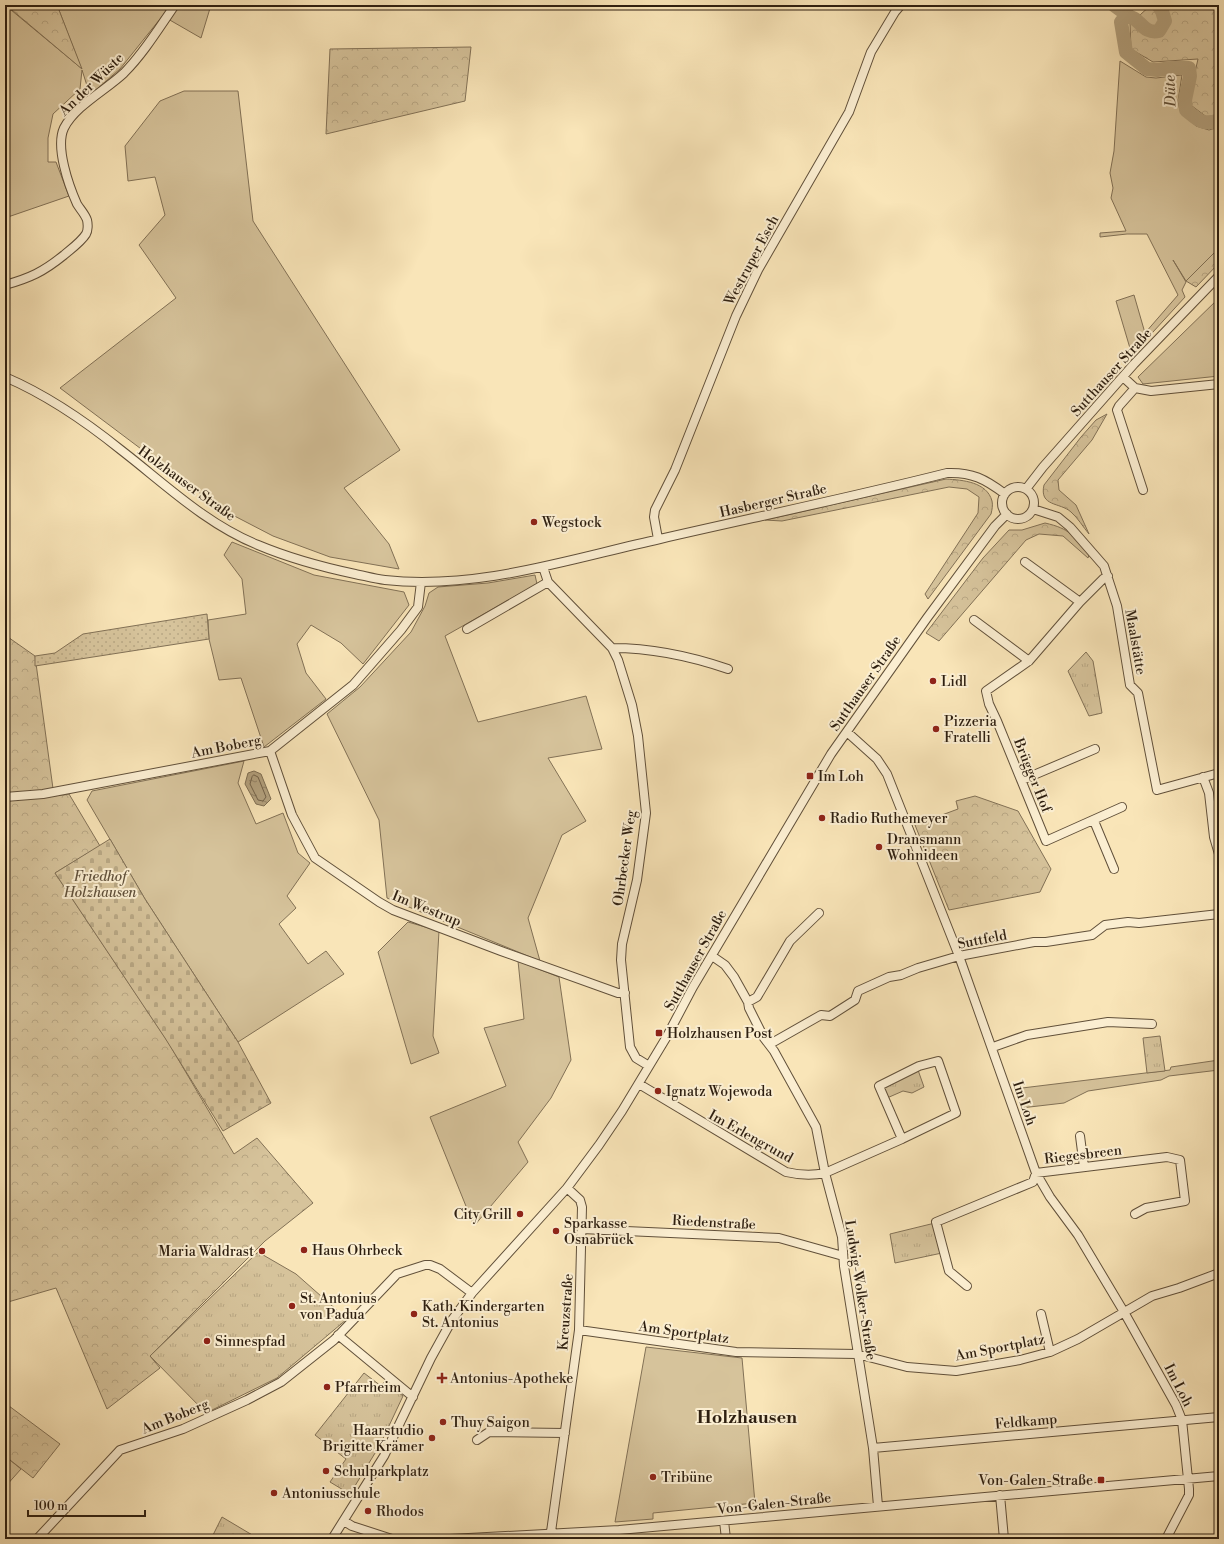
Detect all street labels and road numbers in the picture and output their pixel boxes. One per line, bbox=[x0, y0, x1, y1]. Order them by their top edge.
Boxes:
street label: An der Wüste bbox=[55, 49, 128, 121]
street label: Westruper Esch bbox=[720, 212, 784, 310]
street label: Sutthauser Straße bbox=[1067, 325, 1156, 421]
street label: Holzhauser Straße bbox=[134, 442, 239, 525]
street label: Hasberger Straße bbox=[718, 480, 829, 522]
street label: Maalstätte bbox=[1120, 608, 1150, 676]
street label: Sutthauser Straße bbox=[826, 632, 905, 735]
street label: Am Boberg bbox=[189, 731, 263, 763]
street label: Brügger Hof bbox=[1009, 735, 1055, 816]
street label: Ohrbecker Weg bbox=[609, 808, 641, 907]
street label: Im Westrup bbox=[389, 887, 464, 931]
street label: Sutthauser Straße bbox=[661, 907, 731, 1014]
street label: Suttfeld bbox=[956, 926, 1008, 954]
street label: Im Loh bbox=[1008, 1079, 1040, 1129]
street label: Im Erlengrund bbox=[705, 1106, 796, 1168]
street label: Riegesbreen bbox=[1043, 1141, 1124, 1169]
street label: Riedenstraße bbox=[672, 1212, 756, 1234]
street label: Ludwig-Wolker-Straße bbox=[840, 1219, 880, 1362]
street label: Kreuzstraße bbox=[554, 1273, 578, 1351]
street label: Am Sportplatz bbox=[636, 1318, 731, 1348]
street label: Am Sportplatz bbox=[953, 1330, 1047, 1366]
street label: Im Loh bbox=[1160, 1361, 1197, 1411]
street label: Am Boberg bbox=[138, 1395, 212, 1439]
street label: Feldkamp bbox=[994, 1410, 1058, 1434]
street label: Von-Galen-Straße bbox=[715, 1489, 832, 1519]

